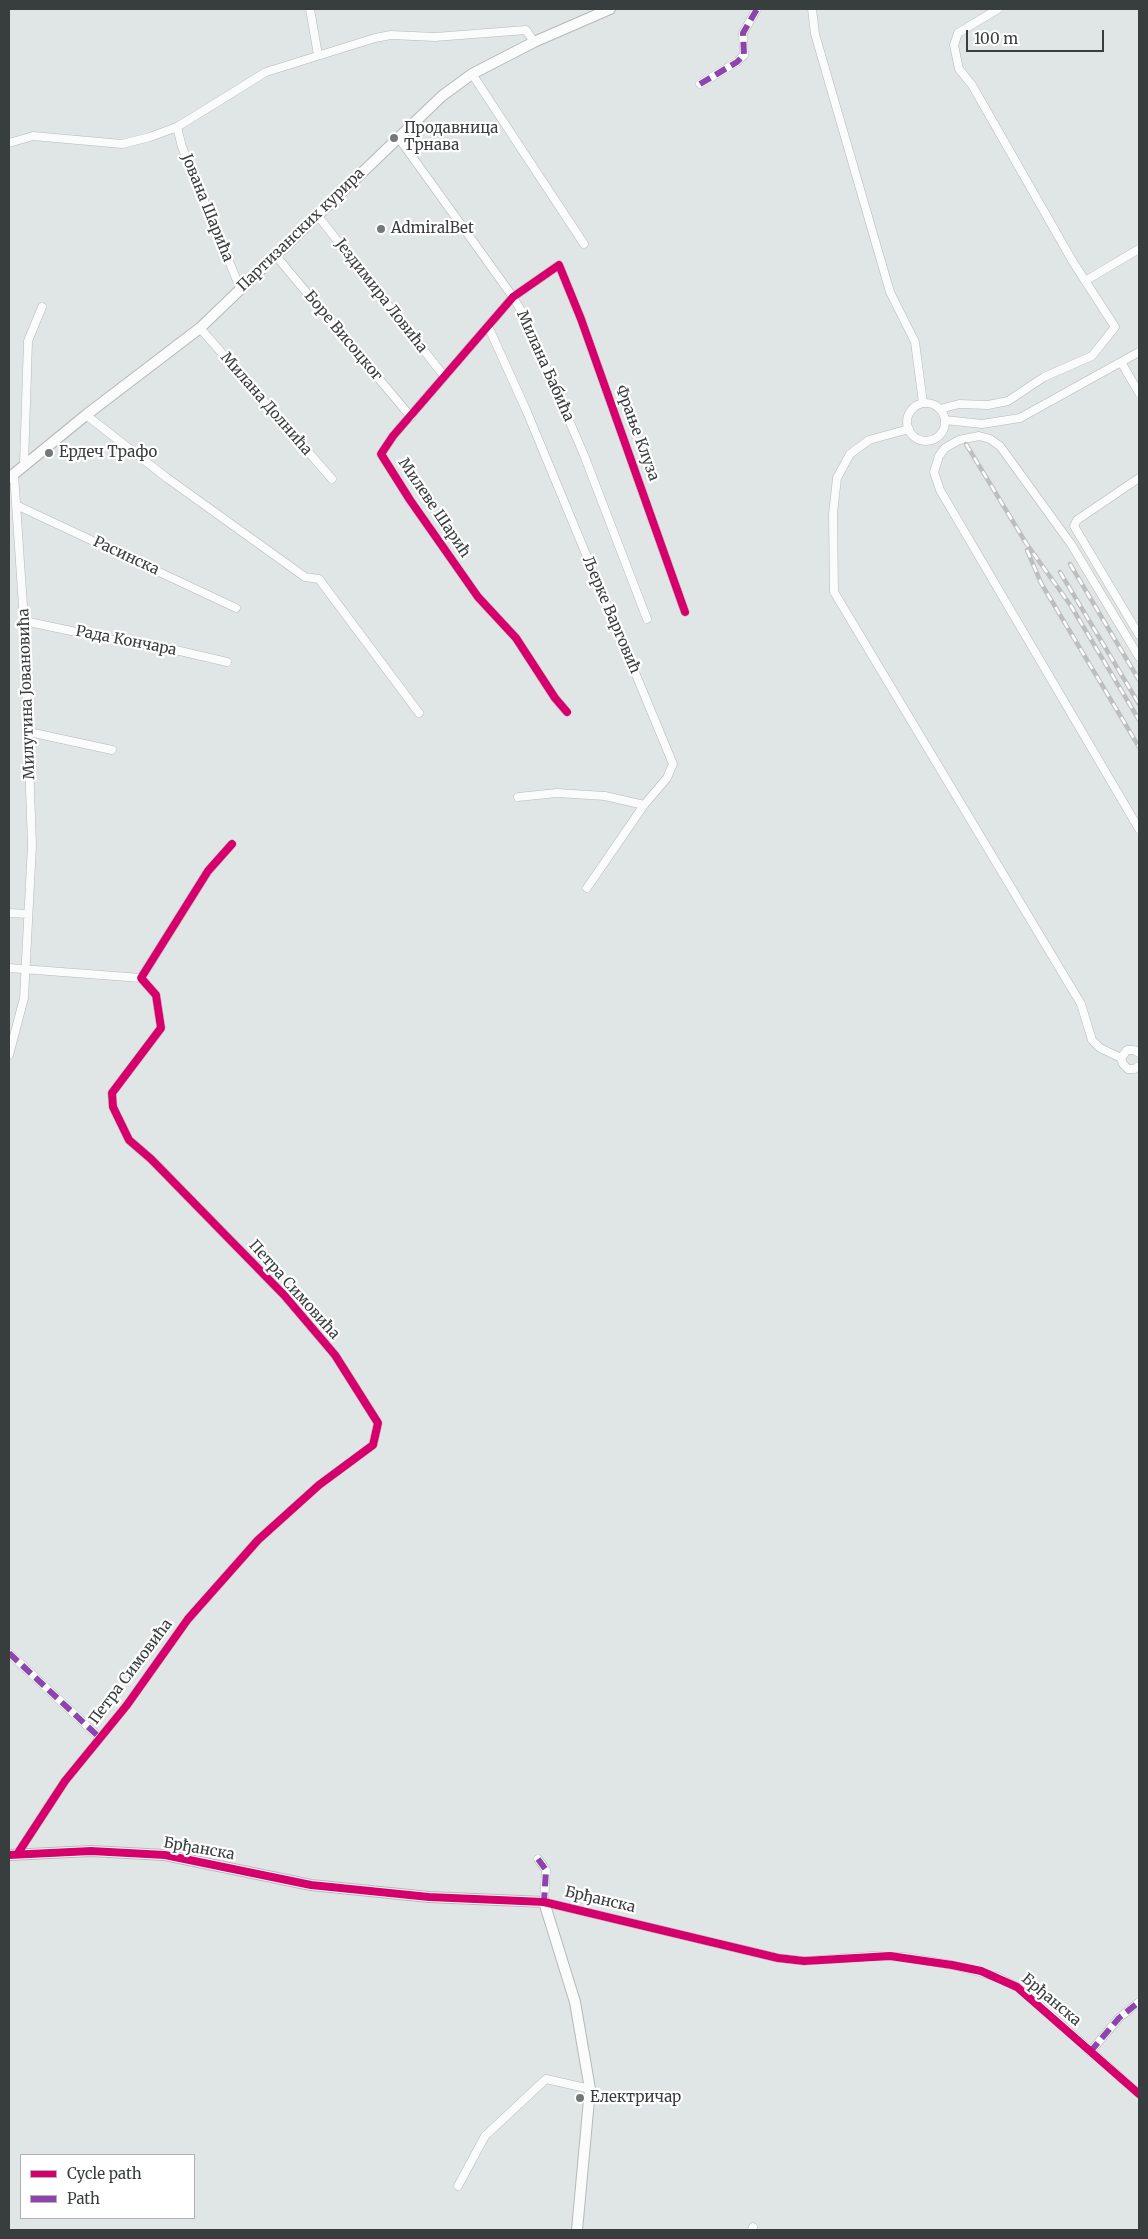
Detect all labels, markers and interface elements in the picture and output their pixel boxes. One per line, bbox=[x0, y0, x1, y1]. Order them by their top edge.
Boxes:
scale bar bbox=[968, 20, 1106, 52]
text: 100 m bbox=[974, 29, 1018, 48]
place label: Продавница Трнава bbox=[404, 120, 498, 155]
marker: Продавница Трнава bbox=[388, 132, 400, 144]
street label: Јована Шарића bbox=[177, 152, 237, 264]
street label: Партизанских курира bbox=[234, 165, 368, 295]
place label: AdmiralBet bbox=[391, 220, 474, 238]
marker: AdmiralBet bbox=[375, 223, 387, 235]
street label: Јездимира Ловића bbox=[331, 236, 431, 356]
street label: Боре Висоцког bbox=[300, 287, 386, 385]
street label: Милана Бабића bbox=[512, 308, 578, 424]
street label: Милана Долнића bbox=[216, 349, 316, 459]
street label: Фрање Клуза bbox=[611, 383, 663, 483]
place label: Ердеч Трафо bbox=[59, 444, 157, 462]
marker: Ердеч Трафо bbox=[43, 447, 55, 459]
street label: Милеве Шарић bbox=[394, 455, 474, 561]
street label: Расинска bbox=[90, 533, 162, 579]
street label: Љерке Варговић bbox=[578, 554, 644, 676]
street label: Милутина Јовановића bbox=[15, 608, 39, 780]
street label: Рада Кончара bbox=[74, 622, 178, 660]
street label: Петра Симовића bbox=[245, 1237, 343, 1343]
street label: Петра Симовића bbox=[86, 1616, 176, 1728]
street label: Брђанска bbox=[162, 1834, 236, 1864]
street label: Брђанска bbox=[563, 1883, 637, 1917]
street label: Брђанска bbox=[1018, 1970, 1084, 2030]
place label: Електричар bbox=[590, 2089, 681, 2107]
marker: Електричар bbox=[574, 2092, 586, 2104]
legend bbox=[20, 2154, 195, 2219]
text: Cycle path bbox=[67, 2164, 142, 2183]
text: Path bbox=[67, 2189, 100, 2208]

